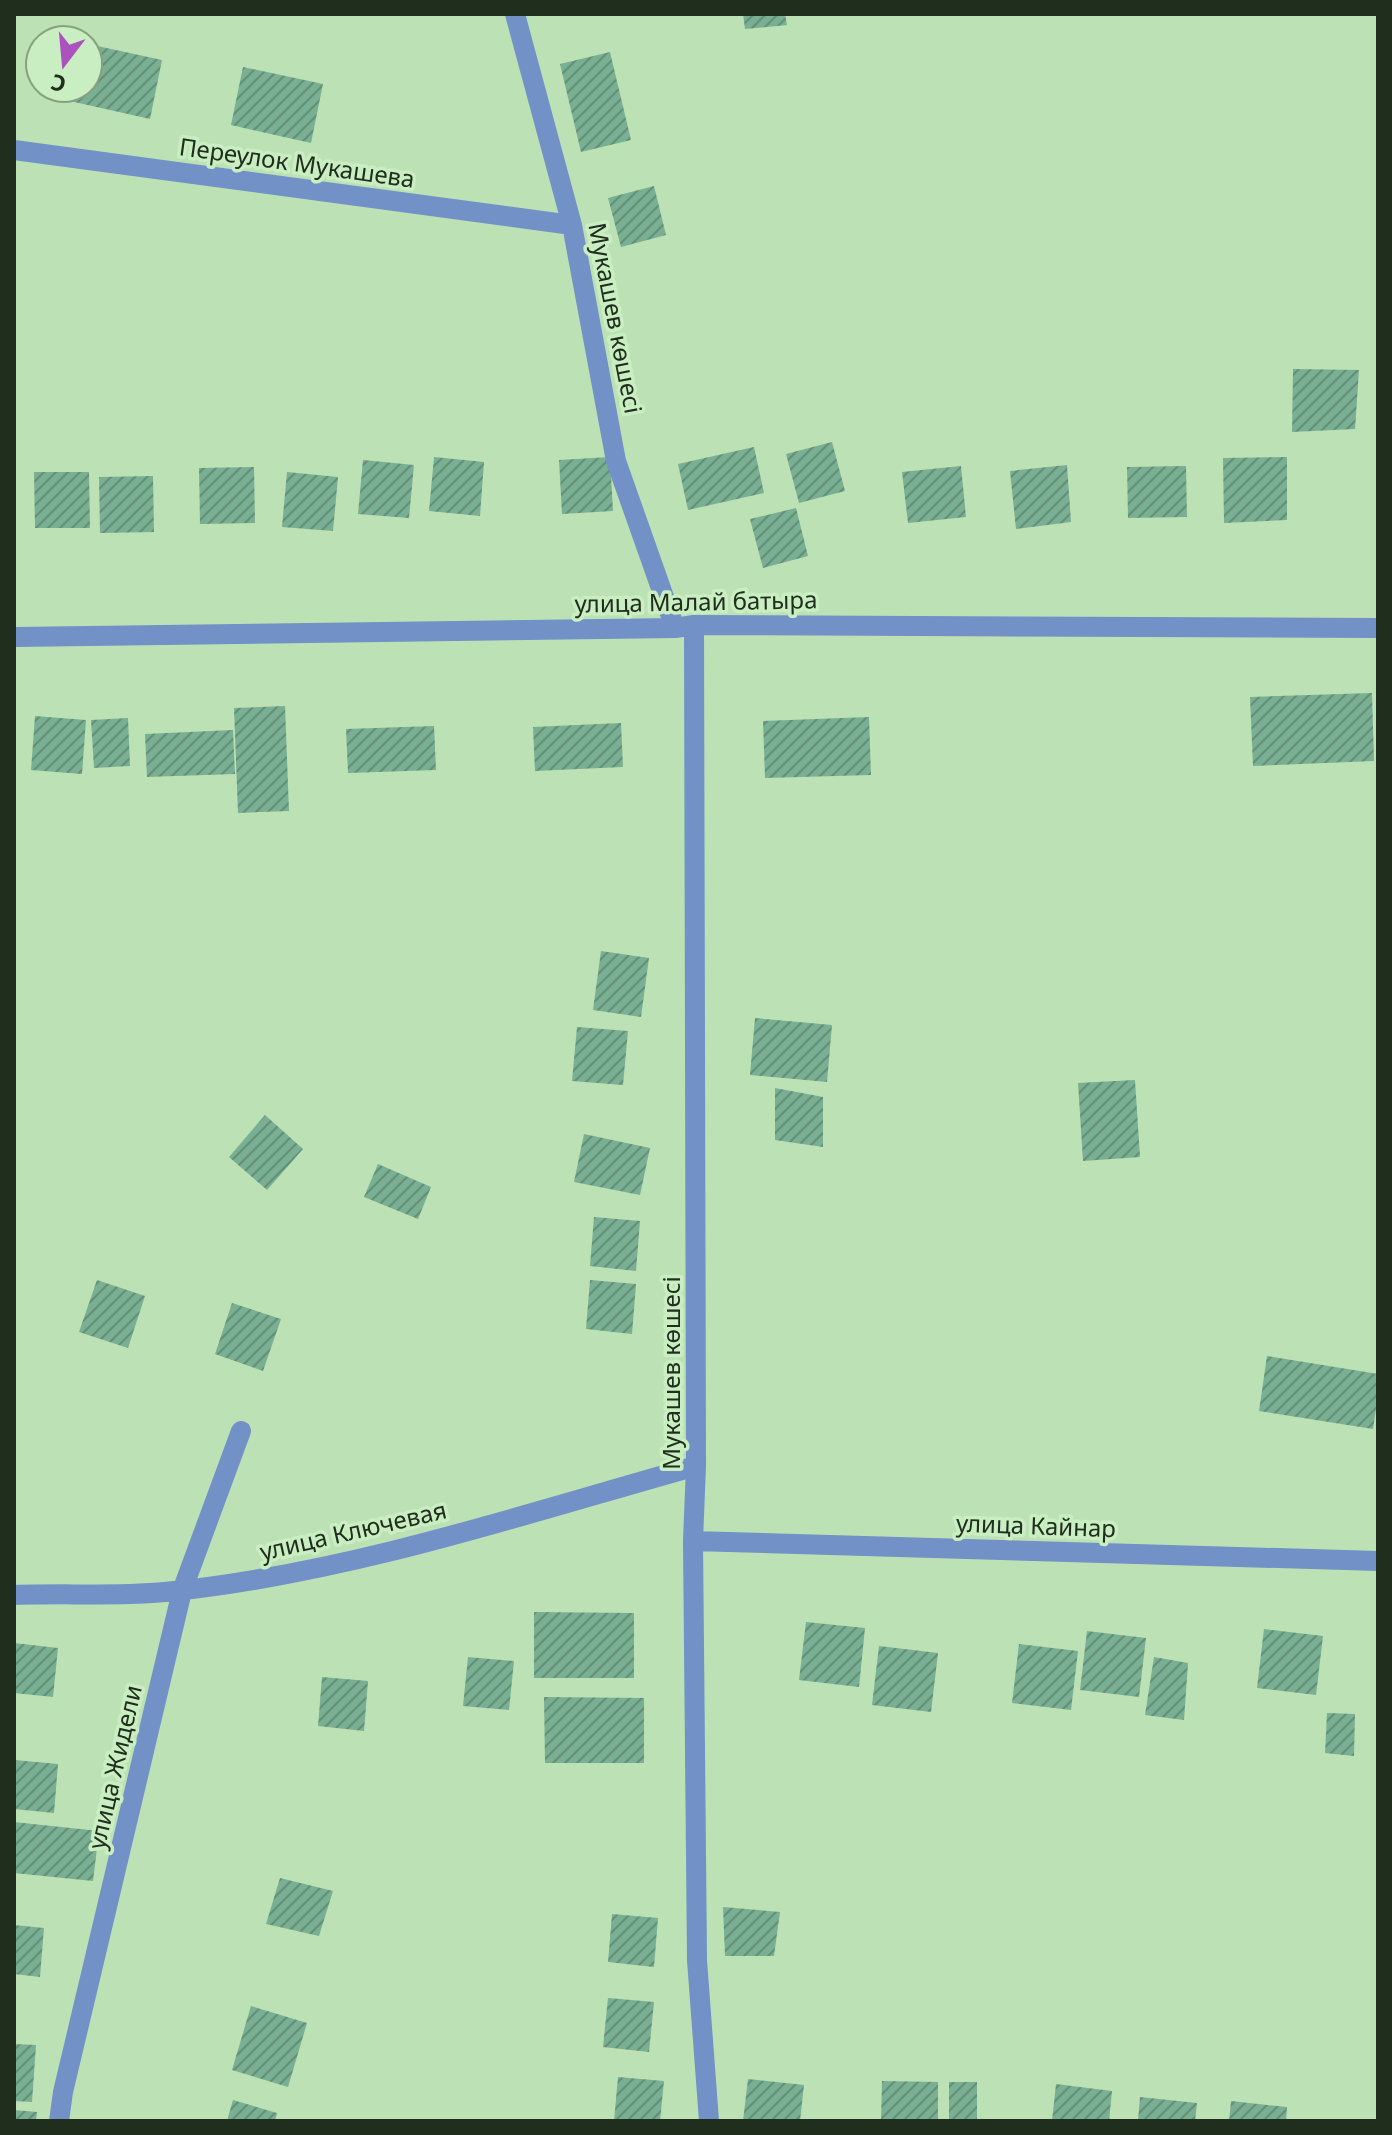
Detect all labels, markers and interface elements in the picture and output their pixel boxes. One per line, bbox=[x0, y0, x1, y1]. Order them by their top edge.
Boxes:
north arrow bbox=[24, 24, 104, 104]
text: С bbox=[47, 68, 69, 101]
street label: Переулок Мукашева bbox=[177, 129, 417, 195]
street label: Мукашев көшесі bbox=[581, 220, 651, 416]
street label: улица Малай батыра bbox=[574, 582, 818, 620]
street label: Мукашев көшесі bbox=[654, 1276, 687, 1470]
street label: улица Ключевая bbox=[257, 1493, 449, 1567]
street label: улица Кайнар bbox=[955, 1506, 1117, 1544]
street label: улица Жидели bbox=[79, 1682, 149, 1852]

